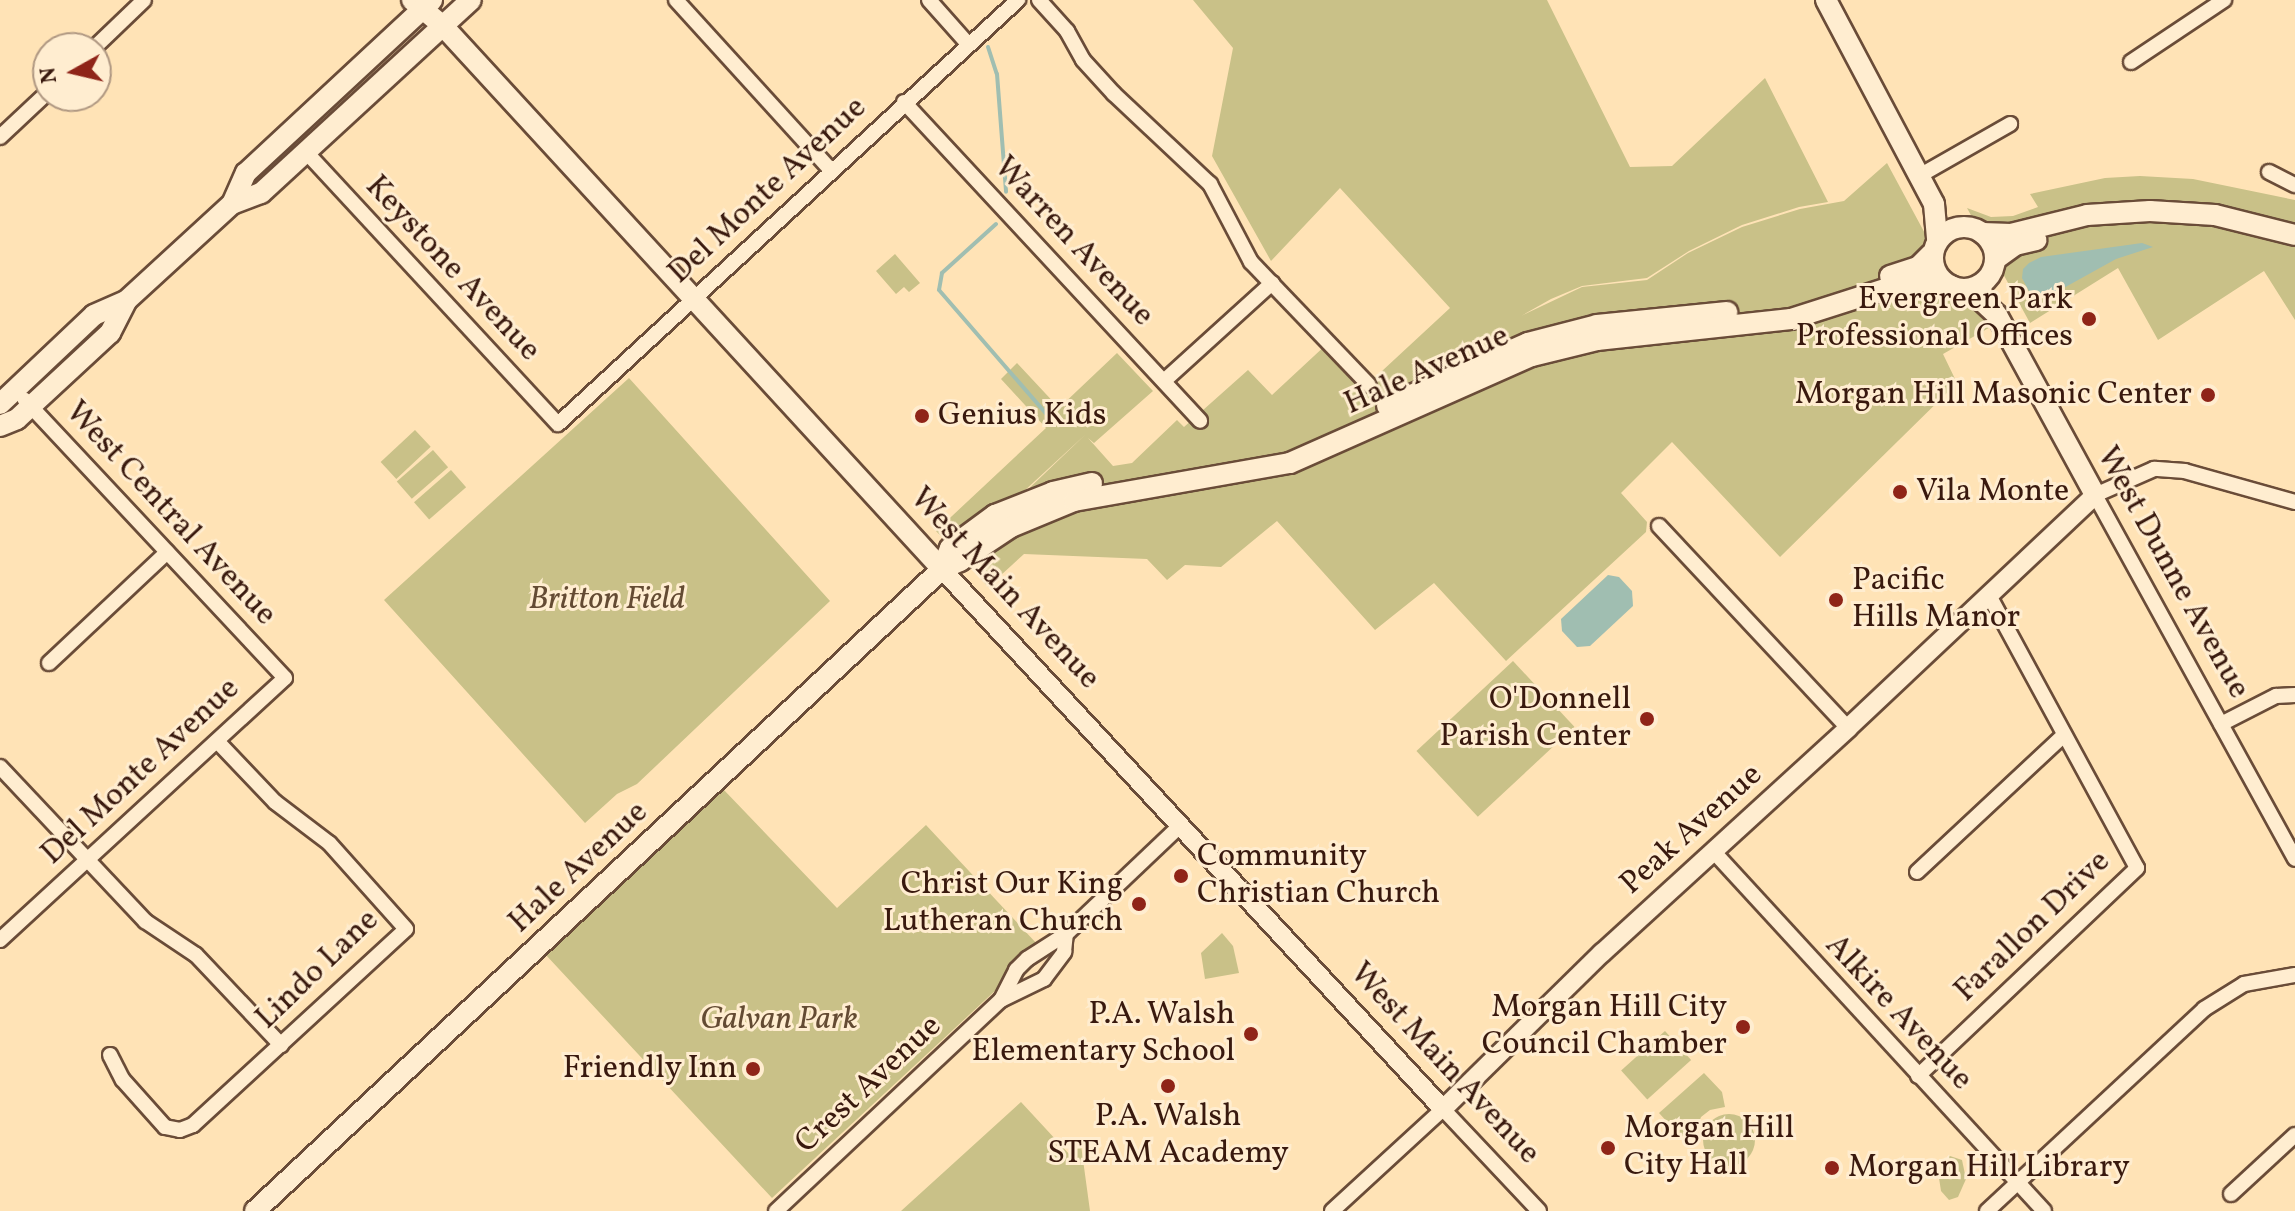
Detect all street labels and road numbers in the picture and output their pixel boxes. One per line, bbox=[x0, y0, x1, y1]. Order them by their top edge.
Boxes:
street label: Del Monte Avenue bbox=[661, 89, 875, 293]
street label: Warren Avenue bbox=[985, 149, 1161, 335]
street label: Keystone Avenue bbox=[356, 168, 548, 370]
street label: Hale Avenue bbox=[1339, 318, 1515, 424]
street label: West Central Avenue bbox=[56, 394, 284, 634]
street label: West Dunne Avenue bbox=[2087, 440, 2257, 706]
street label: West Main Avenue bbox=[901, 480, 1107, 698]
street label: Del Monte Avenue bbox=[34, 670, 248, 874]
street label: Peak Avenue bbox=[1613, 756, 1771, 904]
street label: Hale Avenue bbox=[502, 794, 656, 942]
street label: Farallon Drive bbox=[1947, 843, 2119, 1011]
street label: Lindo Lane bbox=[248, 902, 388, 1038]
street label: Alkire Avenue bbox=[1816, 927, 1980, 1099]
street label: West Main Avenue bbox=[1341, 955, 1547, 1173]
street label: Crest Avenue bbox=[788, 1008, 950, 1162]

